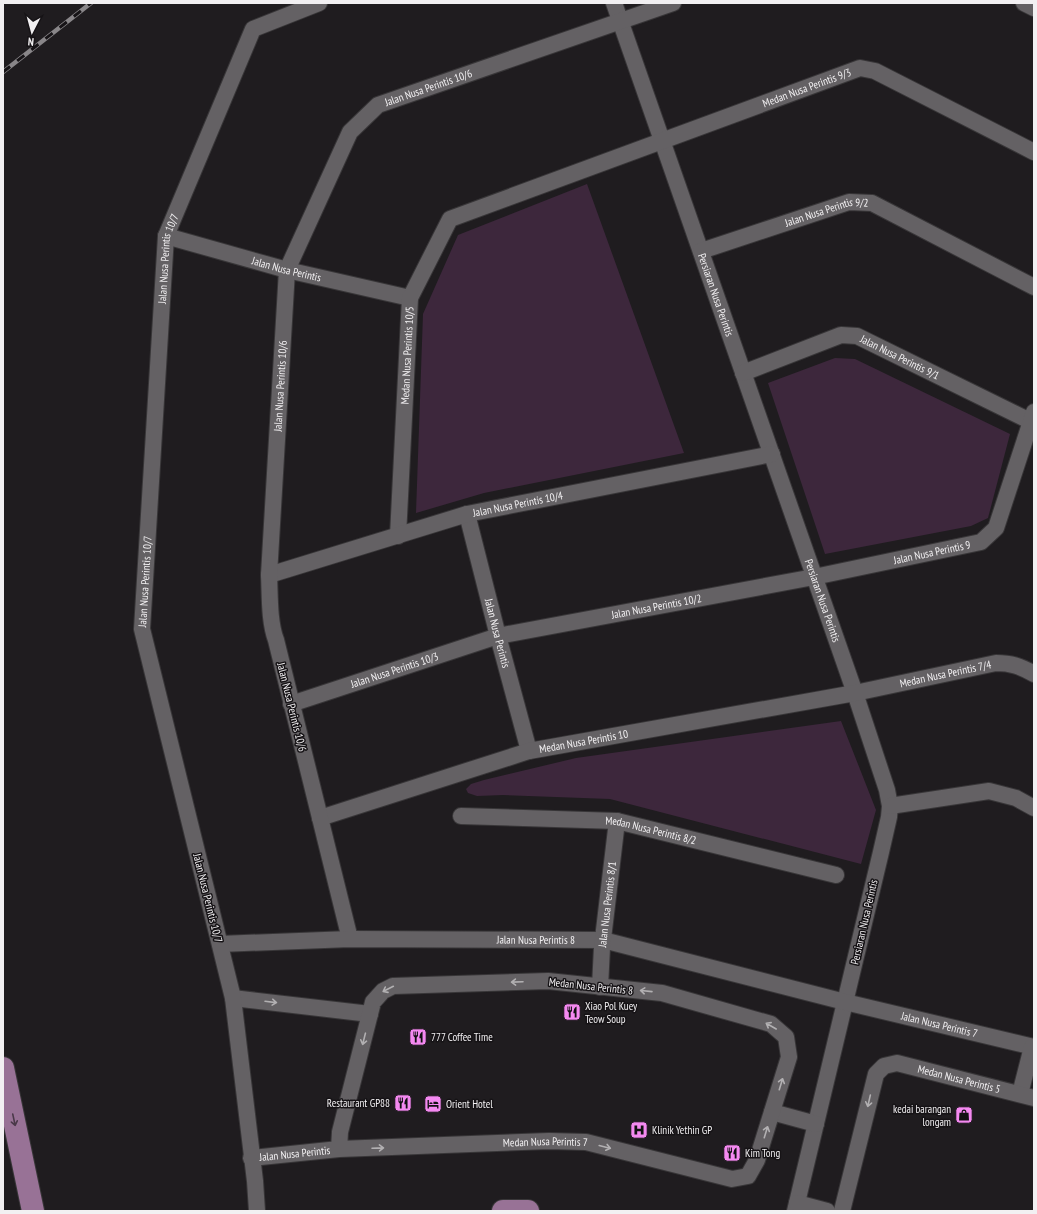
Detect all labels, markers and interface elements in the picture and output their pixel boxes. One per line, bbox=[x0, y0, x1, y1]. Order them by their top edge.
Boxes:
north arrow bbox=[12, 12, 52, 52]
text: N bbox=[27, 35, 35, 49]
street label: Medan Nusa Perintis 9/3 bbox=[761, 65, 853, 110]
street label: Jalan Nusa Perintis 10/6 bbox=[382, 66, 474, 109]
street label: Jalan Nusa Perintis 9/2 bbox=[782, 195, 869, 230]
street label: Jalan Nusa Perintis 10/7 bbox=[155, 212, 182, 305]
street label: Persiaran Nusa Perintis bbox=[695, 251, 737, 338]
street label: Jalan Nusa Perintis bbox=[249, 253, 323, 285]
street label: Medan Nusa Perintis 10/5 bbox=[398, 306, 417, 405]
street label: Jalan Nusa Perintis 9/1 bbox=[857, 331, 942, 382]
street label: Jalan Nusa Perintis 10/6 bbox=[270, 340, 290, 433]
street label: Jalan Nusa Perintis 10/4 bbox=[471, 488, 564, 520]
street label: Jalan Nusa Perintis 10/7 bbox=[135, 535, 155, 629]
street label: Jalan Nusa Perintis 9 bbox=[891, 537, 972, 567]
street label: Persiaran Nusa Perintis bbox=[802, 557, 844, 644]
street label: Jalan Nusa Perintis 10/2 bbox=[609, 591, 703, 622]
street label: Jalan Nusa Perintis bbox=[482, 596, 513, 670]
street label: Jalan Nusa Perintis 10/3 bbox=[348, 649, 440, 691]
street label: Medan Nusa Perintis 7/4 bbox=[898, 657, 992, 690]
street label: Jalan Nusa Perintis 10/6 bbox=[274, 660, 310, 753]
street label: Medan Nusa Perintis 10 bbox=[538, 726, 629, 756]
street label: Medan Nusa Perintis 8/2 bbox=[605, 814, 698, 847]
street label: Jalan Nusa Perintis 10/7 bbox=[190, 851, 226, 944]
street label: Jalan Nusa Perintis 8/1 bbox=[595, 861, 619, 949]
street label: Persiaran Nusa Perintis bbox=[847, 878, 881, 966]
street label: Jalan Nusa Perintis 8 bbox=[496, 933, 575, 947]
street label: Medan Nusa Perintis 8 bbox=[548, 975, 634, 997]
one-way arrow bbox=[511, 978, 524, 986]
one-way arrow bbox=[382, 986, 394, 993]
one-way arrow bbox=[640, 988, 653, 995]
one-way arrow bbox=[265, 999, 278, 1006]
place label: Xiao Pol Kuey Teow Soup bbox=[585, 999, 638, 1026]
restaurant icon: Xiao Pol Kuey Teow Soup bbox=[562, 1002, 582, 1022]
street label: Jalan Nusa Perintis 7 bbox=[899, 1008, 979, 1040]
one-way arrow bbox=[765, 1021, 777, 1029]
restaurant icon: 777 Coffee Time bbox=[408, 1027, 428, 1047]
place label: 777 Coffee Time bbox=[431, 1030, 493, 1044]
one-way arrow bbox=[360, 1033, 367, 1046]
street label: Medan Nusa Perintis 5 bbox=[916, 1062, 1002, 1096]
one-way arrow bbox=[778, 1078, 785, 1091]
restaurant icon: Restaurant GP88 bbox=[393, 1093, 413, 1113]
hotel icon: Orient Hotel bbox=[423, 1094, 443, 1114]
one-way arrow bbox=[865, 1094, 873, 1107]
place label: Restaurant GP88 bbox=[327, 1096, 390, 1110]
place label: Orient Hotel bbox=[446, 1097, 493, 1111]
place label: kedai barangan longam bbox=[893, 1102, 951, 1129]
shop icon: kedai barangan longam bbox=[954, 1105, 974, 1125]
one-way arrow bbox=[10, 1113, 18, 1126]
hospital icon: Klinik Yethin GP bbox=[629, 1120, 649, 1140]
place label: Klinik Yethin GP bbox=[652, 1123, 712, 1137]
one-way arrow bbox=[763, 1126, 770, 1139]
street label: Medan Nusa Perintis 7 bbox=[503, 1134, 588, 1150]
street label: Jalan Nusa Perintis bbox=[258, 1143, 331, 1164]
restaurant icon: Kim Tong bbox=[722, 1143, 742, 1163]
one-way arrow bbox=[371, 1144, 384, 1151]
one-way arrow bbox=[598, 1144, 611, 1151]
place label: Kim Tong bbox=[745, 1146, 780, 1160]

